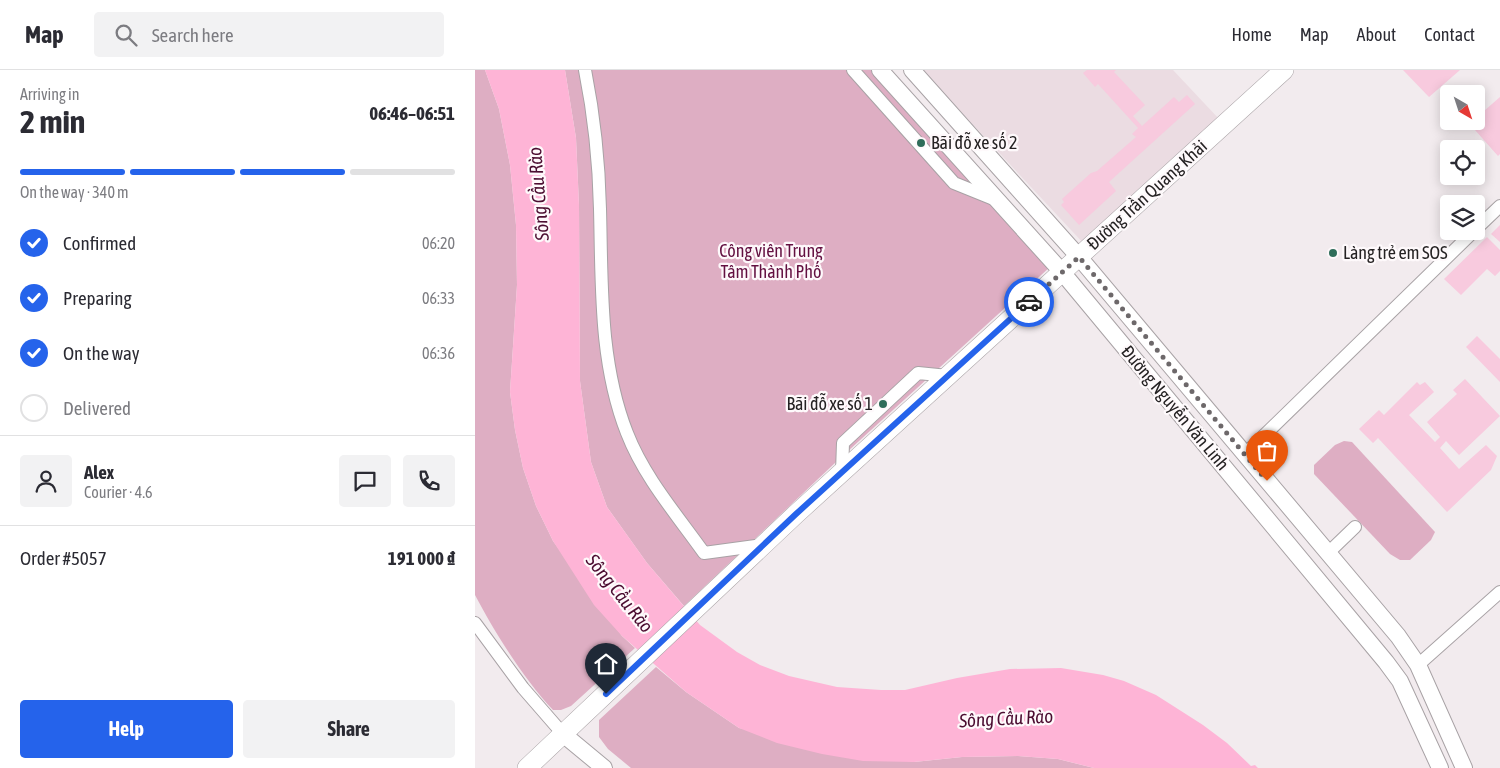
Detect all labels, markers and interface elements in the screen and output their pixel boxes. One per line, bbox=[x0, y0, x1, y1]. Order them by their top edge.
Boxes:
search box bbox=[94, 12, 444, 57]
text: Map bbox=[25, 21, 64, 48]
icon: search bbox=[112, 21, 140, 49]
text: Search here bbox=[152, 24, 234, 46]
text: Home bbox=[1232, 24, 1272, 45]
text: Map bbox=[1300, 24, 1329, 45]
text: About bbox=[1357, 24, 1396, 45]
text: Contact bbox=[1424, 24, 1475, 45]
text: Arriving in bbox=[20, 85, 80, 103]
north arrow bbox=[1440, 85, 1485, 130]
map controls bbox=[1440, 85, 1485, 240]
text: 06:46–06:51 bbox=[369, 102, 455, 124]
text: 2 min bbox=[20, 103, 85, 140]
place label: Bãi đỗ xe số 2 bbox=[931, 131, 1018, 153]
street label: Đường Trần Quang Khải bbox=[1082, 135, 1211, 254]
marker: Bãi đỗ xe số 2 bbox=[915, 137, 927, 149]
button: locate bbox=[1440, 140, 1485, 185]
water label: Sông Cầu Rào bbox=[523, 146, 553, 243]
text: On the way · 340 m bbox=[20, 183, 129, 201]
button: layers bbox=[1440, 195, 1485, 240]
icon: check bbox=[20, 229, 48, 257]
text: Confirmed bbox=[63, 232, 136, 254]
text: 06:20 bbox=[422, 234, 455, 252]
park label: Công viên Trung Tâm Thành Phố bbox=[719, 240, 823, 282]
place label: Làng trẻ em SOS bbox=[1343, 242, 1448, 263]
marker: Làng trẻ em SOS bbox=[1327, 247, 1339, 259]
courier bbox=[1004, 277, 1054, 327]
icon: check bbox=[20, 284, 48, 312]
text: Preparing bbox=[63, 287, 132, 309]
icon: car bbox=[1015, 288, 1043, 316]
text: 06:33 bbox=[422, 289, 455, 307]
icon: check bbox=[20, 339, 48, 367]
street label: Đường Nguyễn Văn Linh bbox=[1117, 341, 1234, 474]
text: On the way bbox=[63, 342, 140, 364]
text: 06:36 bbox=[422, 344, 455, 362]
place label: Bãi đỗ xe số 1 bbox=[786, 392, 873, 414]
text: Delivered bbox=[63, 397, 131, 419]
marker: Bãi đỗ xe số 1 bbox=[877, 398, 889, 410]
pin bbox=[1246, 430, 1288, 481]
icon: bag bbox=[1253, 437, 1281, 465]
button: person bbox=[20, 455, 72, 507]
button: chat bbox=[339, 455, 391, 507]
button: phone bbox=[403, 455, 455, 507]
text: Alex bbox=[84, 461, 114, 483]
text: Courier · 4.6 bbox=[84, 483, 153, 501]
text: Order #5057 bbox=[20, 547, 107, 569]
text: 191 000 ₫ bbox=[388, 547, 455, 569]
water label: Sông Cầu Rào bbox=[581, 549, 658, 637]
pin bbox=[585, 643, 627, 694]
icon: home bbox=[592, 650, 620, 678]
button: Help bbox=[20, 700, 233, 758]
button: Share bbox=[243, 700, 455, 758]
water label: Sông Cầu Rào bbox=[957, 705, 1054, 731]

